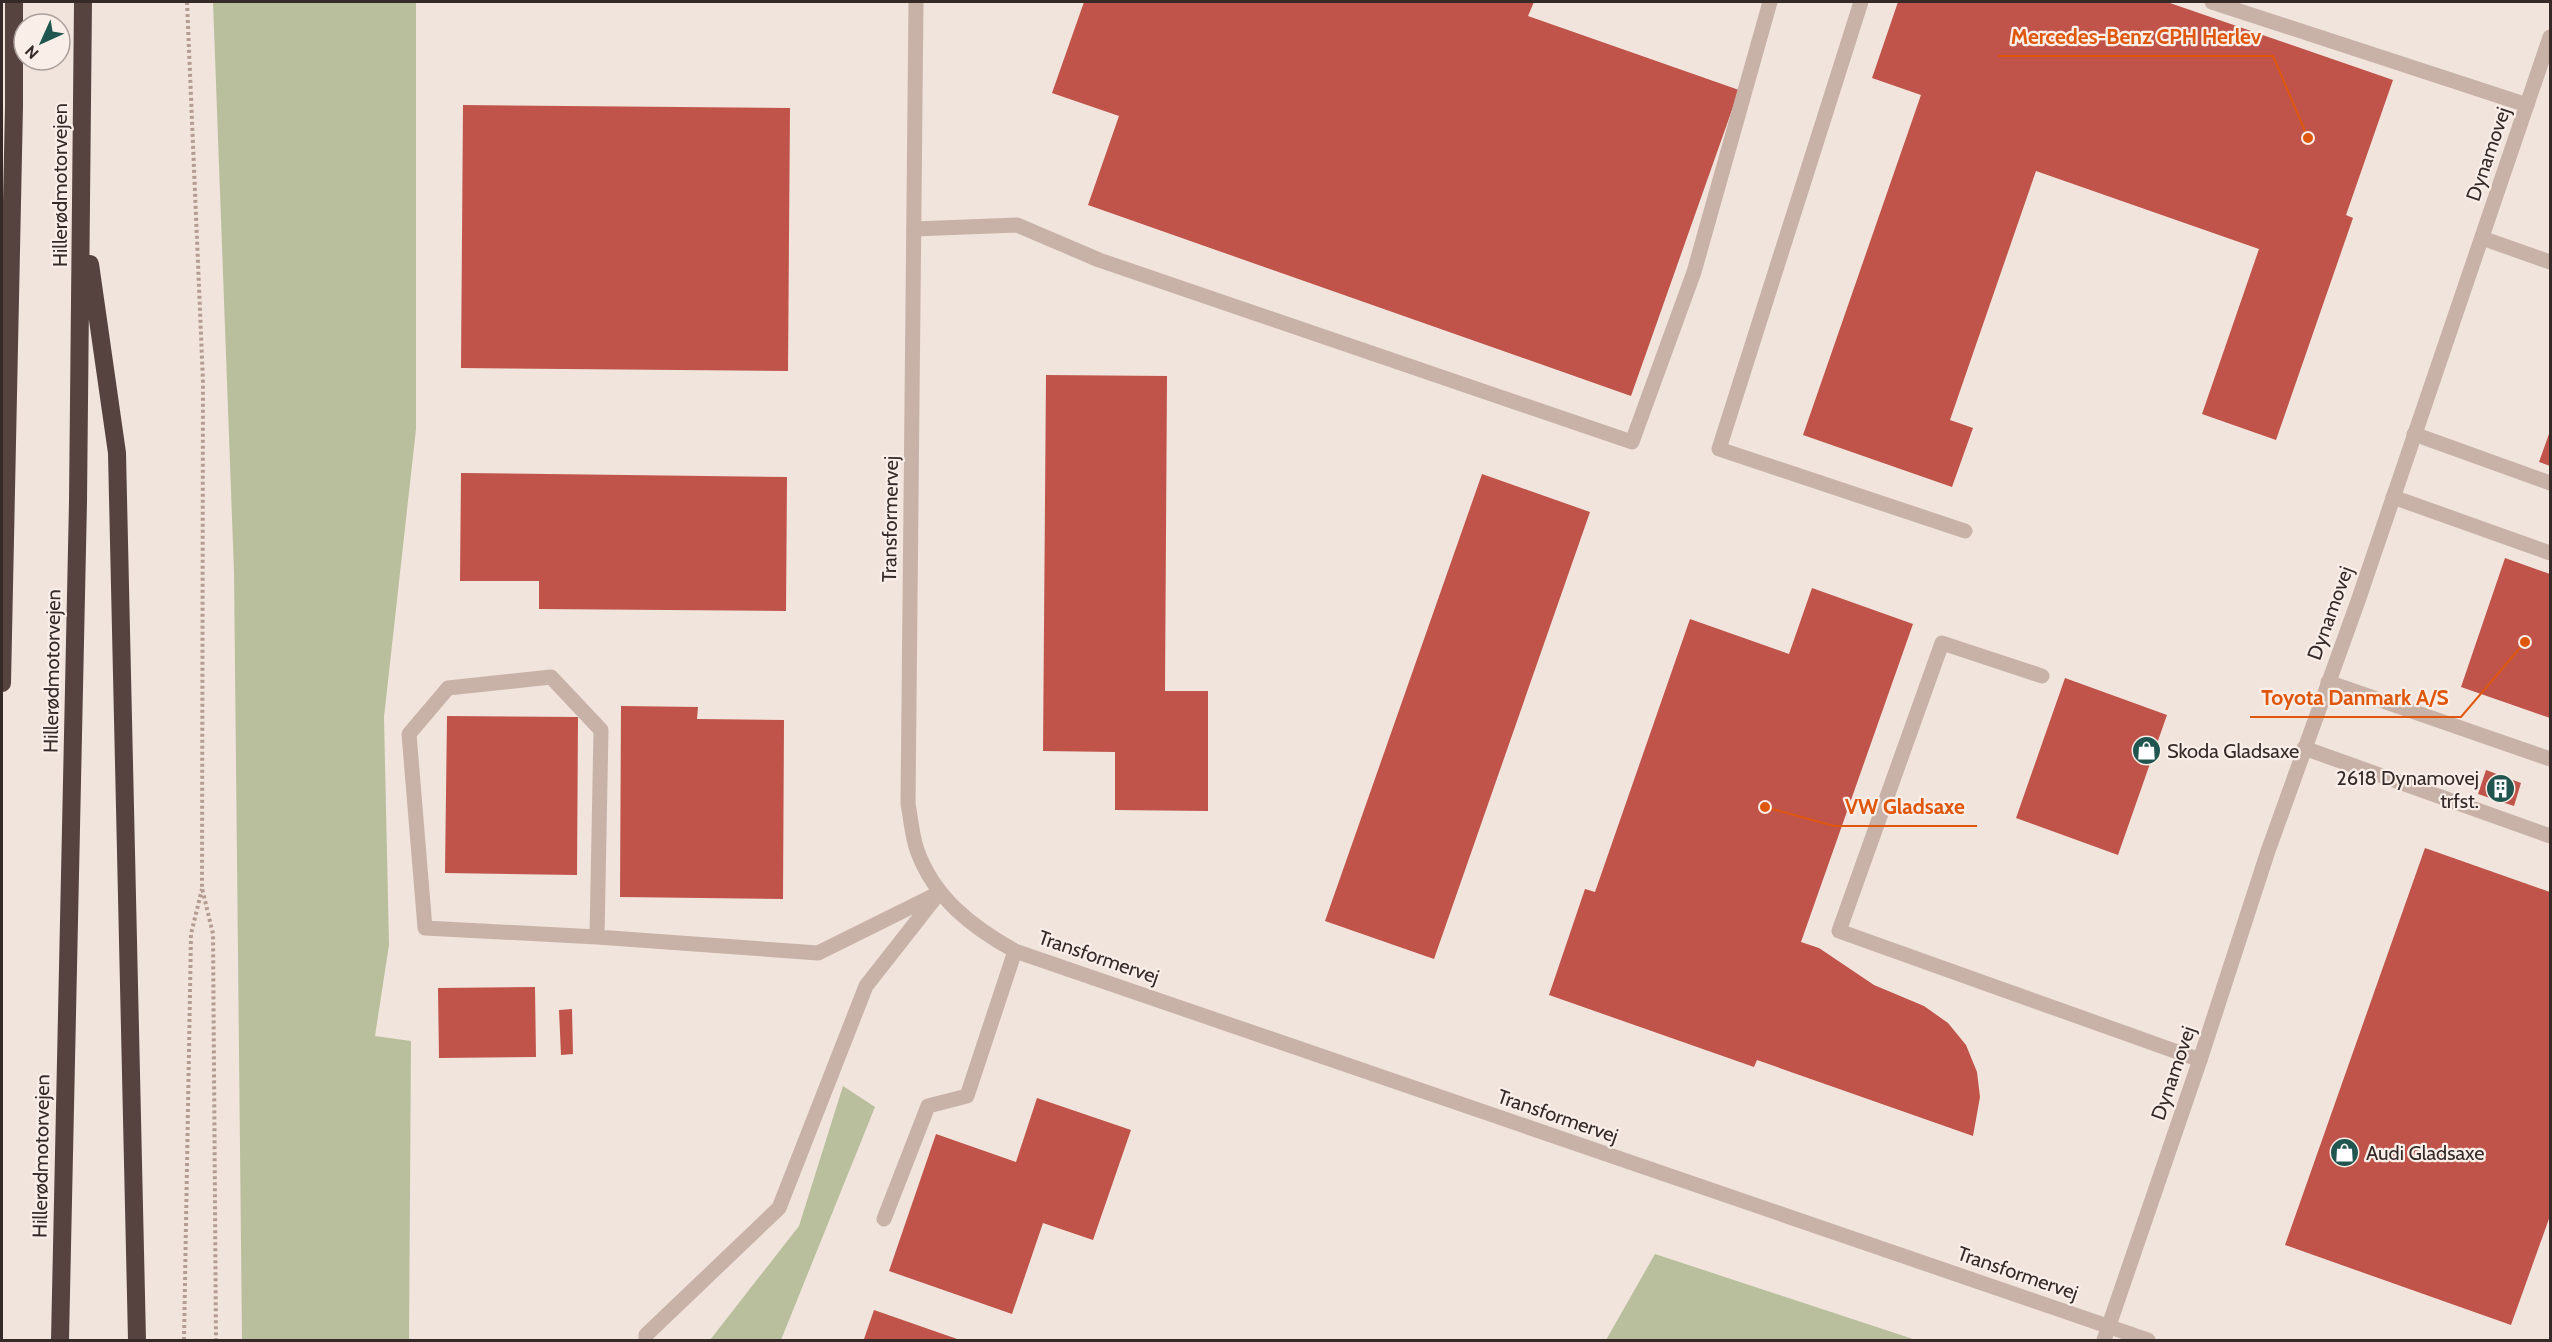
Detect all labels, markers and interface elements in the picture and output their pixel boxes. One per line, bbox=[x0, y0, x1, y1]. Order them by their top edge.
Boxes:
north arrow bbox=[12, 12, 72, 72]
callout: Mercedes-Benz CPH Herlev bbox=[1998, 17, 2273, 56]
text: Mercedes-Benz CPH Herlev bbox=[2011, 24, 2262, 49]
text: N bbox=[21, 42, 42, 63]
street label: Hillerødmotorvejen bbox=[48, 103, 72, 267]
street label: Dynamovej bbox=[2461, 104, 2515, 204]
street label: Transformervej bbox=[877, 456, 903, 582]
street label: Dynamovej bbox=[2302, 563, 2358, 663]
street label: Hillerødmotorvejen bbox=[39, 589, 65, 753]
callout: Toyota Danmark A/S bbox=[2250, 678, 2461, 717]
text: Toyota Danmark A/S bbox=[2261, 685, 2449, 710]
shop icon: Skoda Gladsaxe bbox=[2130, 735, 2162, 767]
place label: Skoda Gladsaxe bbox=[2167, 739, 2299, 763]
place label: 2618 Dynamovej trfst. bbox=[2336, 766, 2479, 813]
building icon: 2618 Dynamovej trfst. bbox=[2484, 773, 2516, 805]
callout: VW Gladsaxe bbox=[1834, 787, 1977, 826]
text: VW Gladsaxe bbox=[1845, 794, 1965, 819]
street label: Transformervej bbox=[1035, 925, 1163, 989]
street label: Dynamovej bbox=[2146, 1023, 2200, 1123]
street label: Hillerødmotorvejen bbox=[28, 1074, 54, 1238]
street label: Transformervej bbox=[1494, 1084, 1622, 1148]
shop icon: Audi Gladsaxe bbox=[2329, 1137, 2361, 1169]
place label: Audi Gladsaxe bbox=[2366, 1141, 2484, 1165]
street label: Transformervej bbox=[1954, 1241, 2082, 1305]

